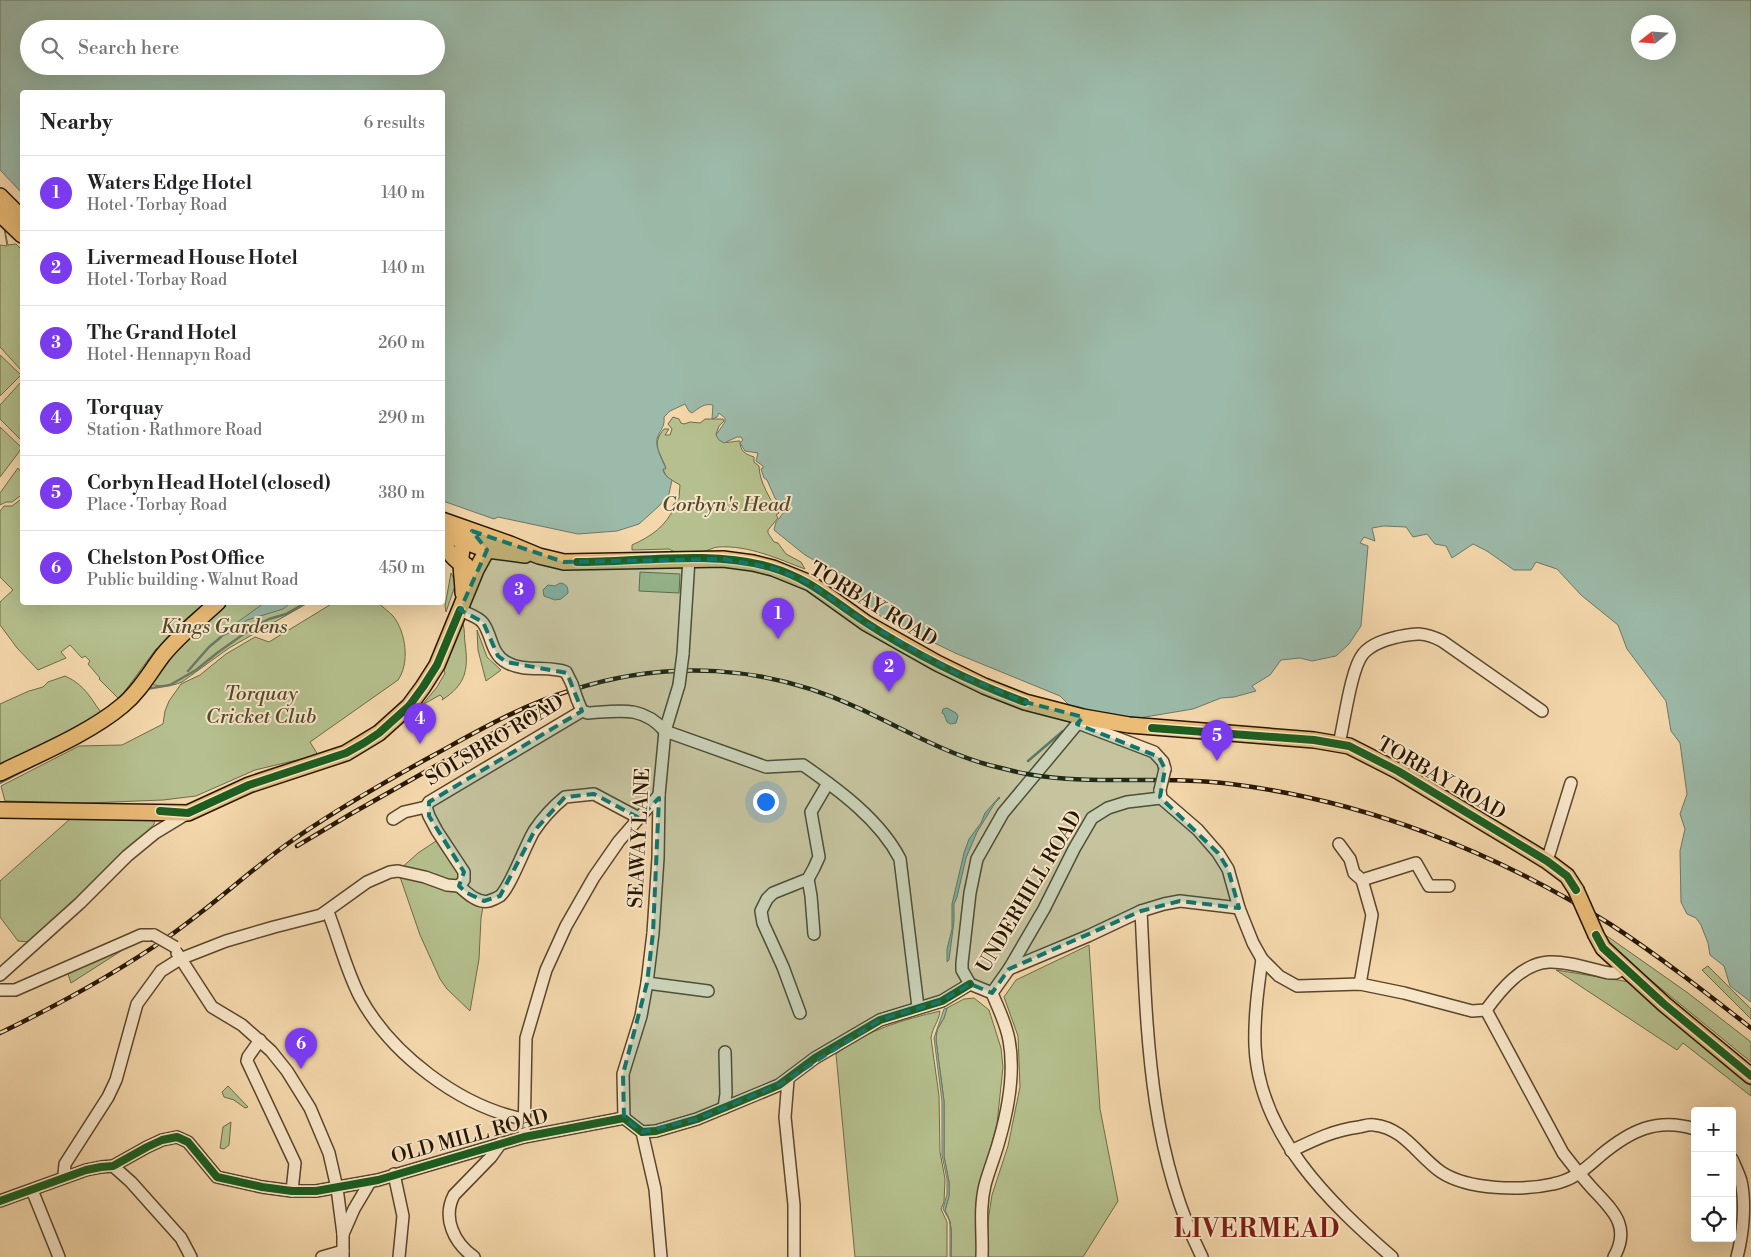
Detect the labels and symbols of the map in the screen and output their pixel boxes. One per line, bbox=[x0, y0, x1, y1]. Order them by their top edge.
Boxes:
north arrow bbox=[1631, 15, 1676, 60]
park label: Corbyn's Head bbox=[662, 493, 791, 518]
street label: TORBAY ROAD bbox=[804, 557, 942, 653]
pin: 3 bbox=[503, 574, 535, 615]
pin: 1 bbox=[762, 598, 794, 639]
park label: Kings Gardens bbox=[160, 615, 288, 640]
pin: 2 bbox=[873, 651, 905, 692]
park label: Torquay Cricket Club bbox=[206, 682, 316, 730]
street label: SOLSBRO ROAD bbox=[421, 690, 569, 792]
pin: 4 bbox=[404, 703, 436, 744]
pin: 5 bbox=[1201, 720, 1233, 761]
street label: TORBAY ROAD bbox=[1372, 732, 1510, 826]
street label: SEAWAY LANE bbox=[624, 767, 656, 909]
your location bbox=[753, 789, 779, 815]
street label: UNDERHILL ROAD bbox=[972, 806, 1088, 978]
pin: 6 bbox=[285, 1028, 317, 1069]
street label: OLD MILL ROAD bbox=[389, 1104, 551, 1170]
district label: LIVERMEAD bbox=[1174, 1214, 1340, 1245]

